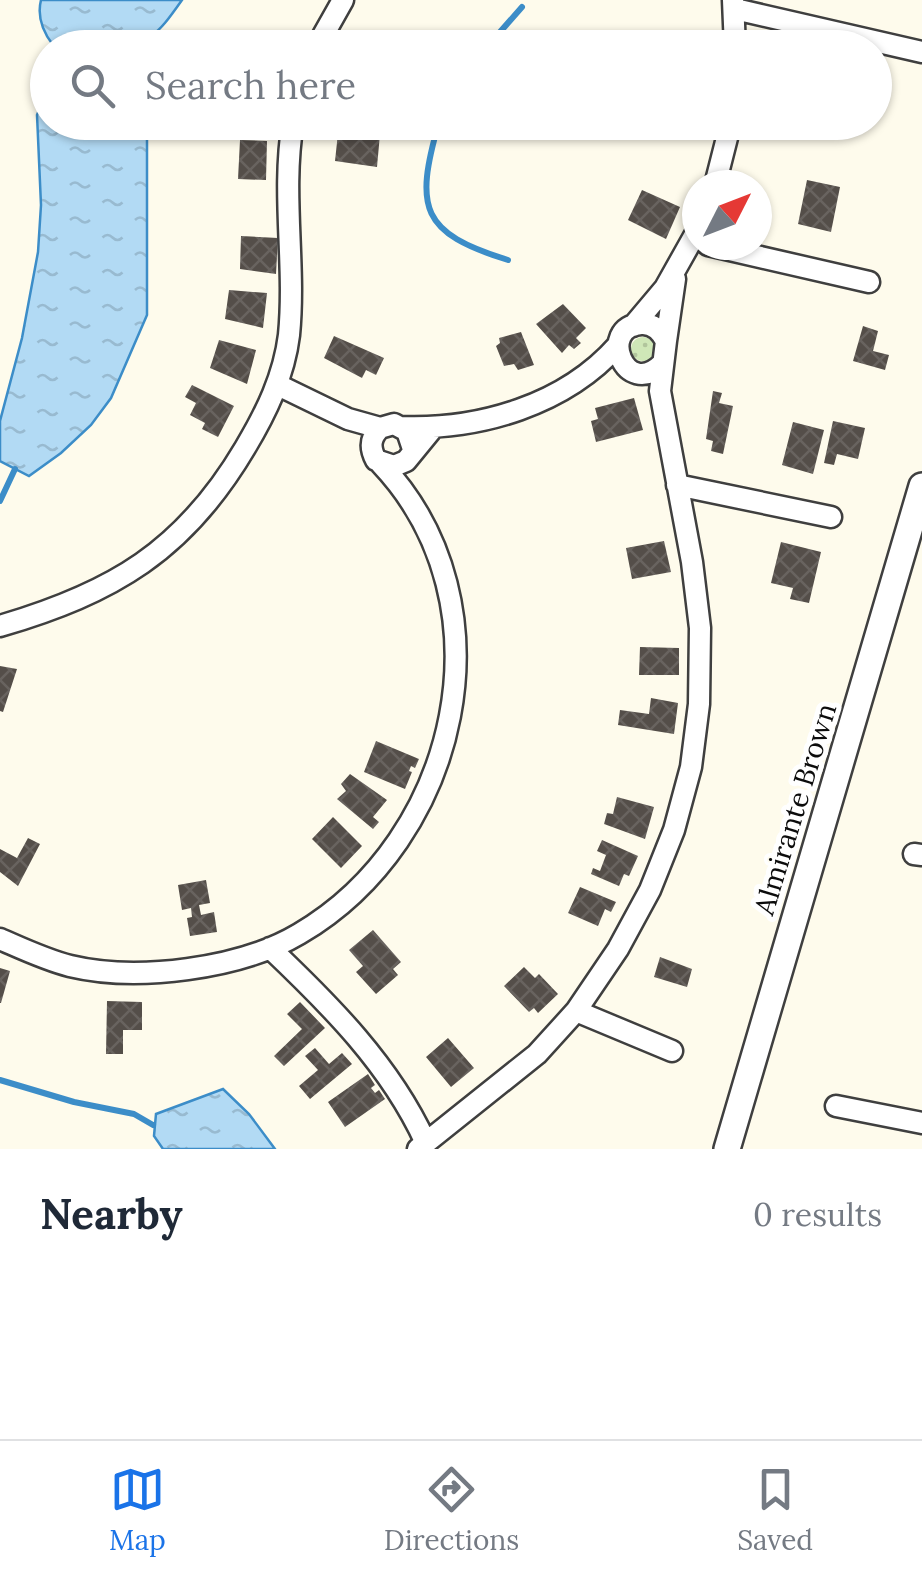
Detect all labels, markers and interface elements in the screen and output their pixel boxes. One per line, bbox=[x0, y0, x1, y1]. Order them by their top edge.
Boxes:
search box bbox=[30, 30, 892, 140]
icon: search bbox=[65, 58, 120, 113]
text: Search here bbox=[145, 61, 356, 109]
north arrow bbox=[682, 170, 772, 260]
street label: Almirante Brown bbox=[745, 699, 844, 920]
text: Nearby bbox=[40, 1187, 183, 1241]
text: 0 results bbox=[753, 1194, 882, 1235]
tab: Map bbox=[109, 1462, 166, 1558]
tab: Directions bbox=[384, 1462, 519, 1558]
tab: Saved bbox=[737, 1462, 813, 1558]

